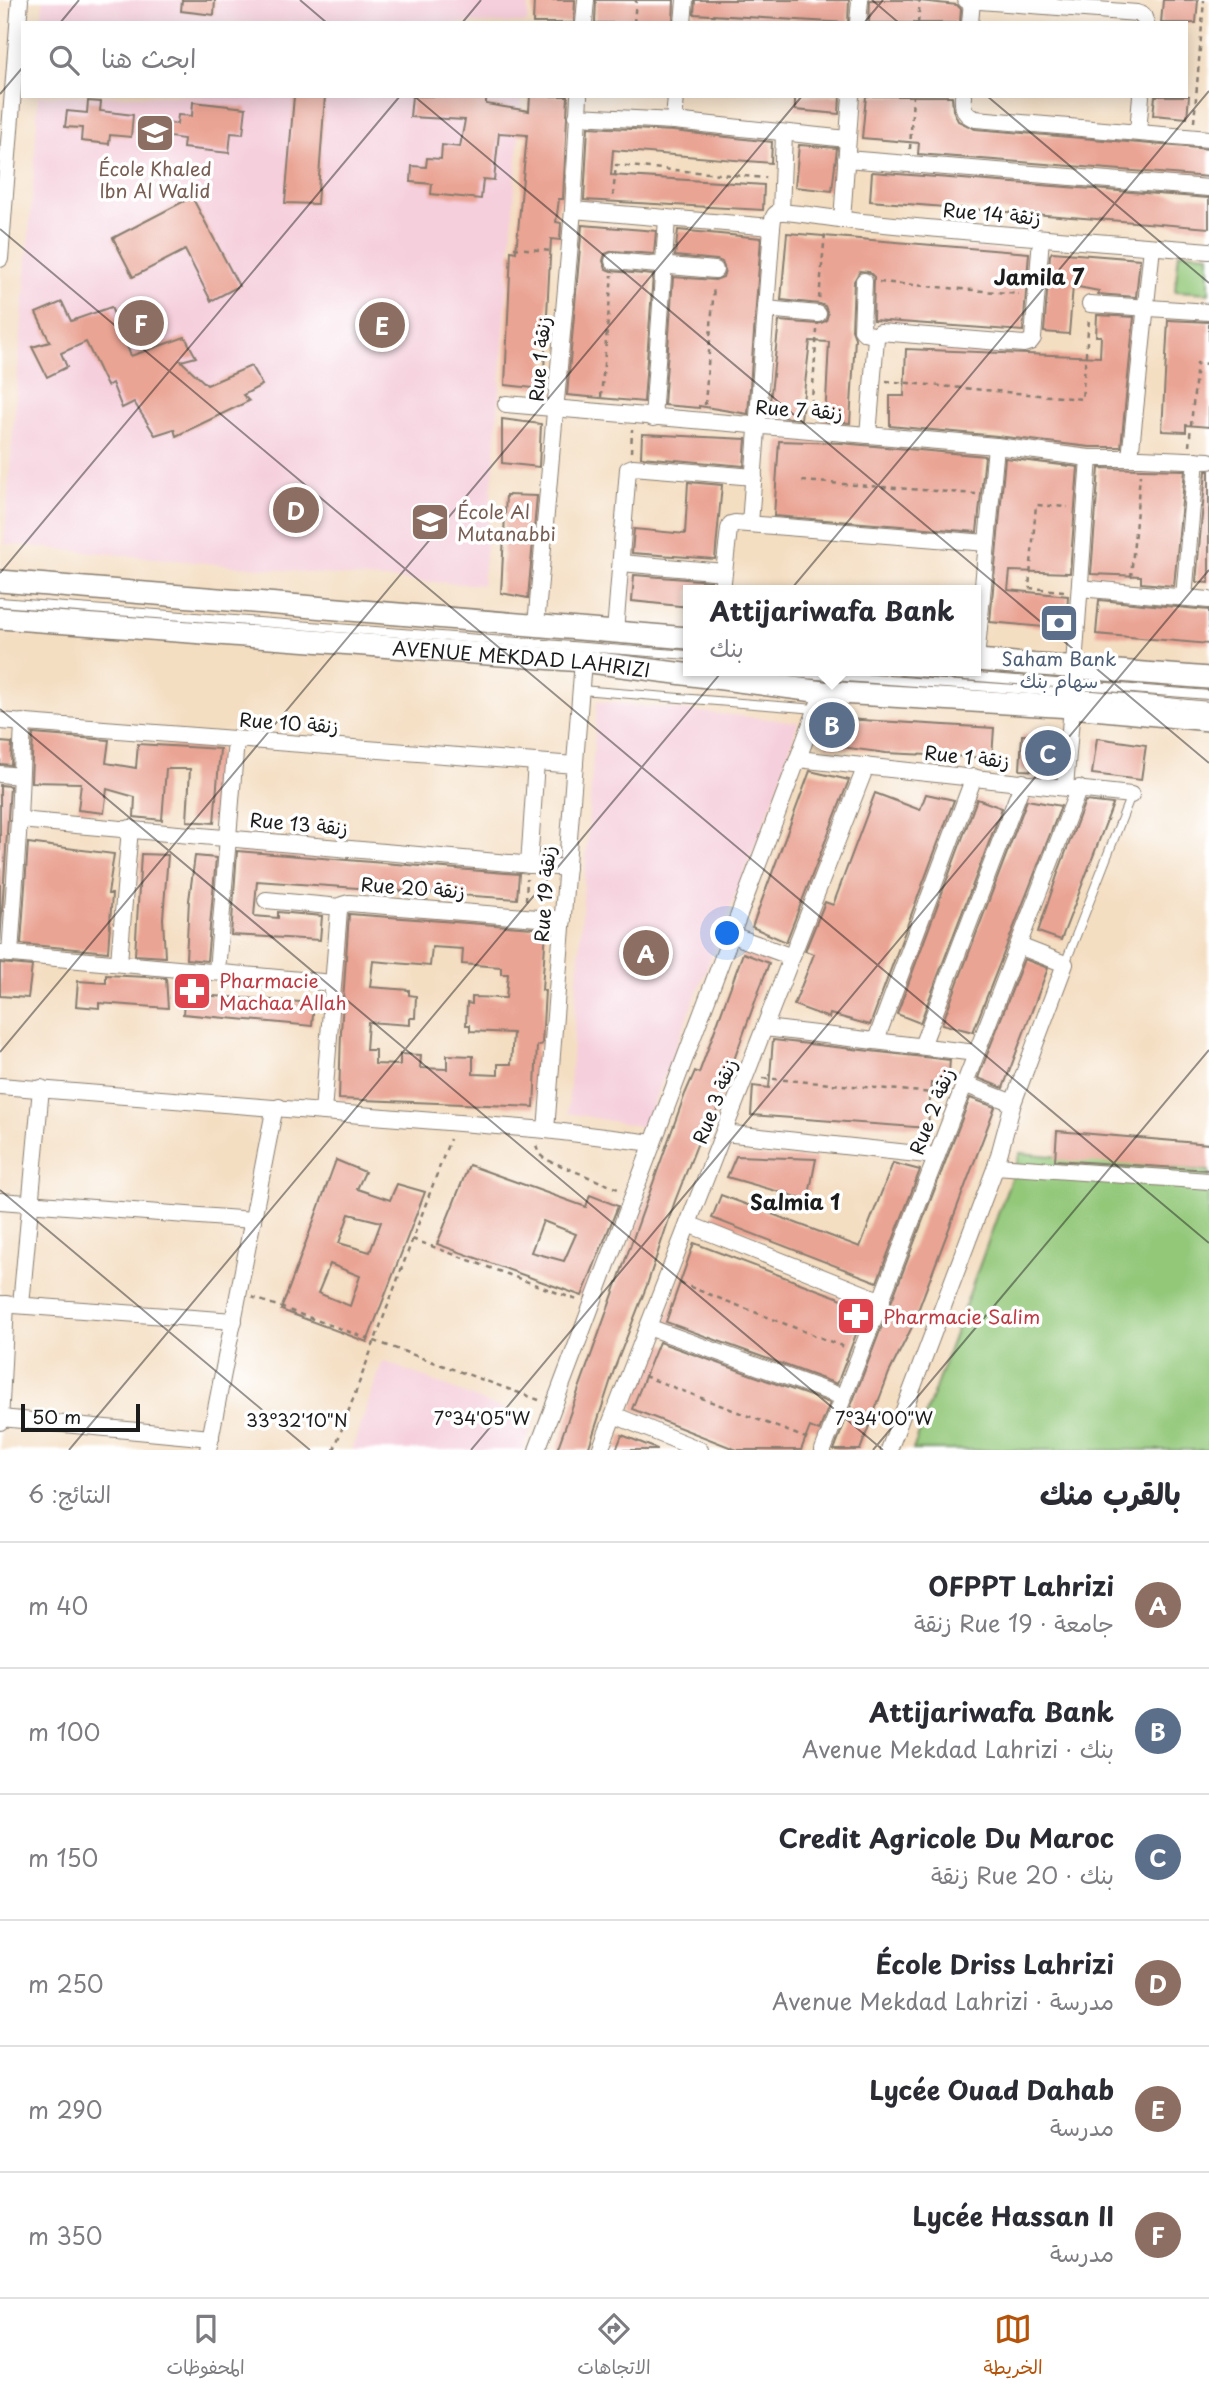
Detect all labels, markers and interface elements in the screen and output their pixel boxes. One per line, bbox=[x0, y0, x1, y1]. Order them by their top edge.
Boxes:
search box bbox=[21, 21, 1188, 98]
text: ابحث هنا bbox=[101, 38, 196, 77]
icon: search bbox=[45, 41, 83, 79]
school or university icon: École Khaled Ibn Al Walid bbox=[134, 112, 176, 154]
place label: École Khaled Ibn Al Walid bbox=[98, 154, 212, 204]
street label: Rue 14 زنقة bbox=[942, 195, 1042, 231]
district label: Jamila 7 bbox=[994, 260, 1085, 292]
pin: F bbox=[118, 297, 164, 349]
pin: E bbox=[359, 299, 405, 351]
street label: Rue 1 زنقة bbox=[521, 315, 557, 403]
street label: Rue 7 زنقة bbox=[754, 392, 844, 426]
pin: D bbox=[273, 484, 319, 536]
place label: École Al Mutanabbi bbox=[457, 497, 556, 547]
school or university icon: École Al Mutanabbi bbox=[409, 501, 451, 543]
popup bbox=[683, 585, 981, 676]
text: Attijariwafa Bank bbox=[710, 591, 954, 630]
bank icon: Saham Bank سهام بنك bbox=[1038, 602, 1080, 644]
text: بنك bbox=[710, 630, 744, 665]
street label: AVENUE MEKDAD LAHRIZI bbox=[392, 633, 652, 684]
place label: Saham Bank سهام بنك bbox=[1002, 644, 1117, 696]
pin: B bbox=[809, 699, 855, 751]
street label: Rue 10 زنقة bbox=[238, 705, 340, 739]
pin: C bbox=[1025, 727, 1071, 779]
street label: Rue 1 زنقة bbox=[923, 738, 1011, 774]
street label: Rue 13 زنقة bbox=[249, 805, 349, 841]
street label: Rue 19 زنقة bbox=[527, 845, 561, 943]
street label: Rue 20 زنقة bbox=[360, 869, 466, 905]
your location bbox=[710, 916, 744, 950]
pin: A bbox=[623, 927, 669, 979]
place label: Pharmacie Machaa Allah bbox=[219, 966, 346, 1016]
pharmacy icon: Pharmacie Machaa Allah bbox=[171, 970, 213, 1012]
street label: Rue 3 زنقة bbox=[685, 1054, 743, 1148]
street label: Rue 2 زنقة bbox=[902, 1064, 960, 1158]
district label: Salmia 1 bbox=[750, 1185, 840, 1217]
pharmacy icon: Pharmacie Salim bbox=[835, 1295, 877, 1337]
place label: Pharmacie Salim bbox=[883, 1302, 1040, 1330]
scale bar bbox=[21, 1401, 140, 1433]
text: 50 m bbox=[32, 1402, 81, 1430]
text: 7°34'05"W bbox=[434, 1404, 531, 1431]
text: 7°34'00"W bbox=[835, 1404, 934, 1431]
text: 33°32'10"N bbox=[246, 1406, 348, 1433]
text: بالقرب منك bbox=[1040, 1470, 1181, 1515]
text: النتائج: 6 bbox=[28, 1476, 111, 1511]
text: OFPPT Lahrizi bbox=[928, 1566, 1114, 1605]
text: 40 m bbox=[28, 1588, 88, 1623]
text: A bbox=[1149, 1588, 1167, 1623]
text: جامعة · Rue 19 زنقة bbox=[914, 1605, 1114, 1640]
text: Attijariwafa Bank bbox=[869, 1692, 1114, 1731]
text: 100 m bbox=[28, 1714, 100, 1749]
text: B bbox=[1150, 1714, 1166, 1749]
text: بنك · Avenue Mekdad Lahrizi bbox=[802, 1731, 1114, 1766]
text: Credit Agricole Du Maroc bbox=[779, 1818, 1114, 1857]
text: 150 m bbox=[28, 1840, 98, 1875]
text: C bbox=[1149, 1840, 1167, 1875]
text: بنك · Rue 20 زنقة bbox=[931, 1857, 1114, 1892]
text: École Driss Lahrizi bbox=[875, 1944, 1114, 1983]
text: 250 m bbox=[28, 1966, 104, 2001]
text: D bbox=[1149, 1966, 1167, 2001]
text: مدرسة · Avenue Mekdad Lahrizi bbox=[772, 1983, 1114, 2018]
text: Lycée Ouad Dahab bbox=[869, 2070, 1114, 2109]
text: 290 m bbox=[28, 2092, 103, 2127]
text: E bbox=[1151, 2092, 1165, 2127]
text: مدرسة bbox=[1050, 2109, 1114, 2144]
text: Lycée Hassan II bbox=[912, 2196, 1114, 2235]
text: 350 m bbox=[28, 2218, 103, 2253]
text: F bbox=[1151, 2218, 1165, 2253]
text: مدرسة bbox=[1050, 2235, 1114, 2270]
tab: المحفوظات bbox=[166, 2310, 245, 2384]
tab: الاتجاهات bbox=[577, 2310, 651, 2384]
tab: الخريطة bbox=[983, 2310, 1043, 2384]

